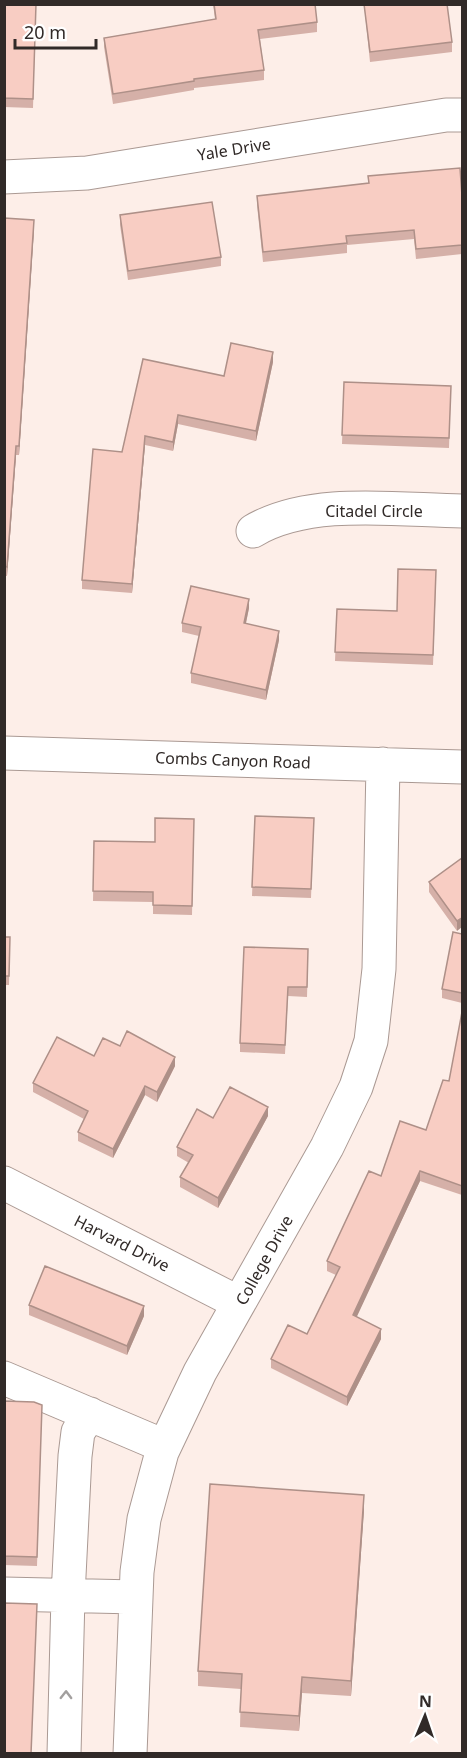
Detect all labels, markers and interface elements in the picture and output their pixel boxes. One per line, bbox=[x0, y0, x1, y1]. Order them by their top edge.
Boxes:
scale bar bbox=[15, 12, 96, 50]
text: 20 m bbox=[24, 20, 66, 44]
street label: Yale Drive bbox=[196, 132, 272, 166]
street label: Citadel Circle bbox=[325, 500, 423, 522]
street label: Combs Canyon Road bbox=[155, 746, 311, 774]
street label: Harvard Drive bbox=[70, 1209, 174, 1277]
street label: College Drive bbox=[230, 1211, 298, 1309]
north arrow bbox=[395, 1686, 455, 1746]
text: N bbox=[419, 1690, 432, 1712]
one-way arrow bbox=[59, 1691, 72, 1700]

